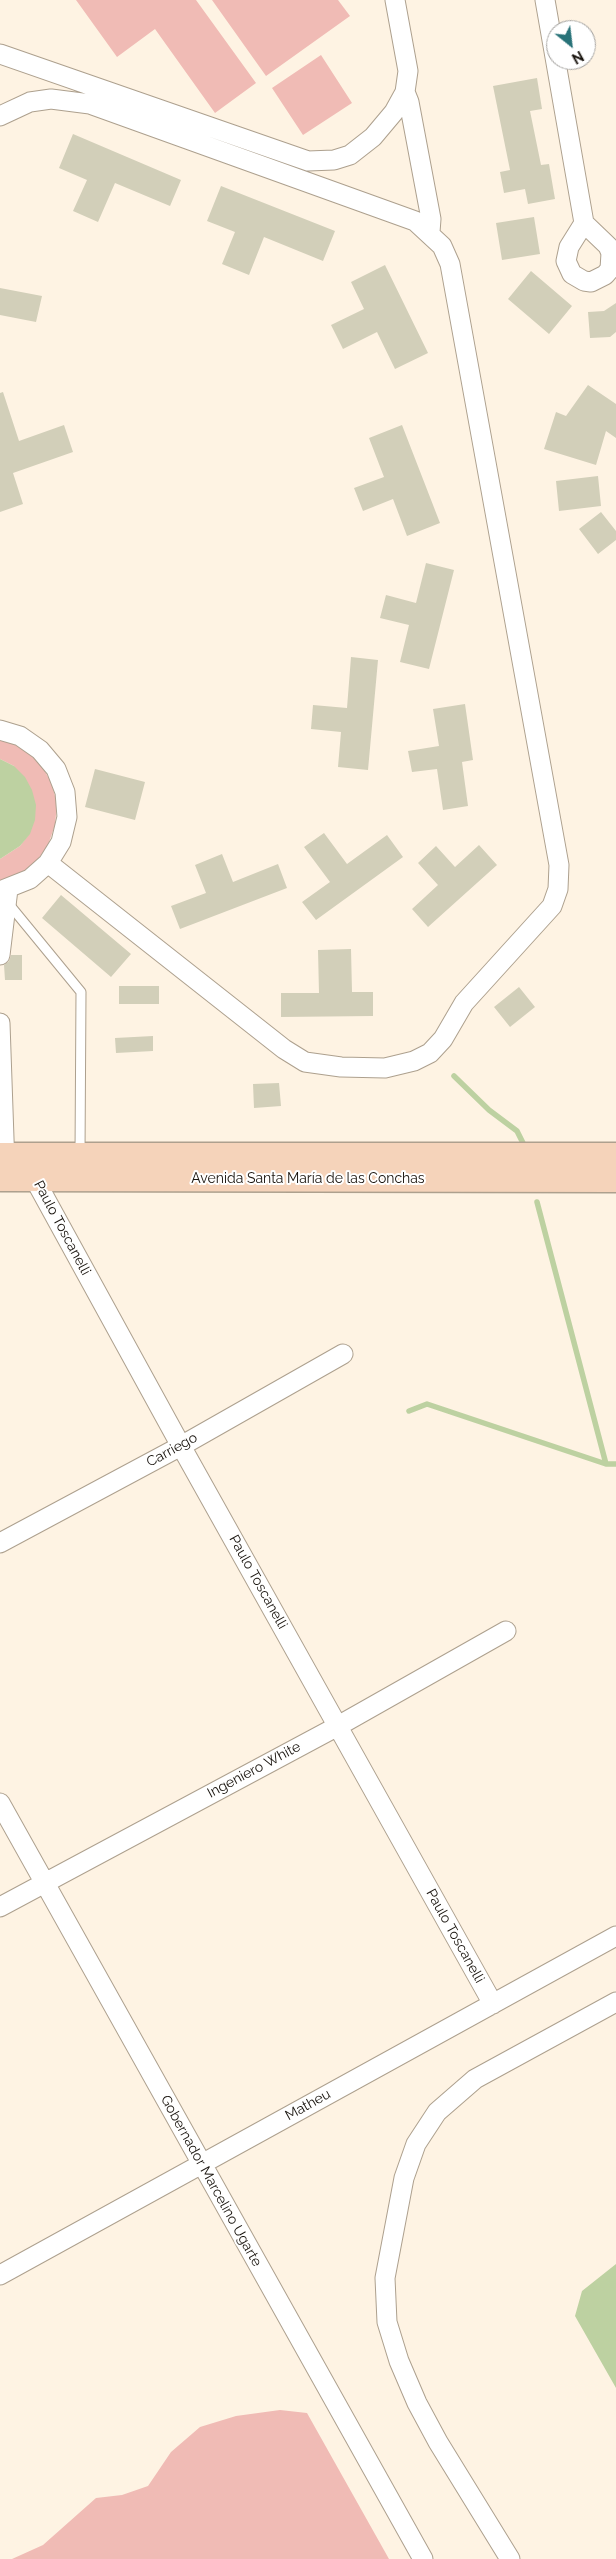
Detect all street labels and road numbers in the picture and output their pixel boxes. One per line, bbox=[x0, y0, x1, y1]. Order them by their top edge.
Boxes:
street label: Avenida Santa María de las Conchas bbox=[191, 1171, 425, 1187]
street label: Paulo Toscanelli bbox=[30, 1178, 94, 1278]
street label: Carriego bbox=[144, 1429, 200, 1471]
street label: Paulo Toscanelli bbox=[225, 1532, 291, 1632]
street label: Ingeniero White bbox=[205, 1738, 303, 1802]
street label: Paulo Toscanelli bbox=[422, 1886, 488, 1986]
street label: Matheu bbox=[282, 2086, 334, 2124]
street label: Gobernador Marcelino Ugarte bbox=[157, 2092, 265, 2270]

